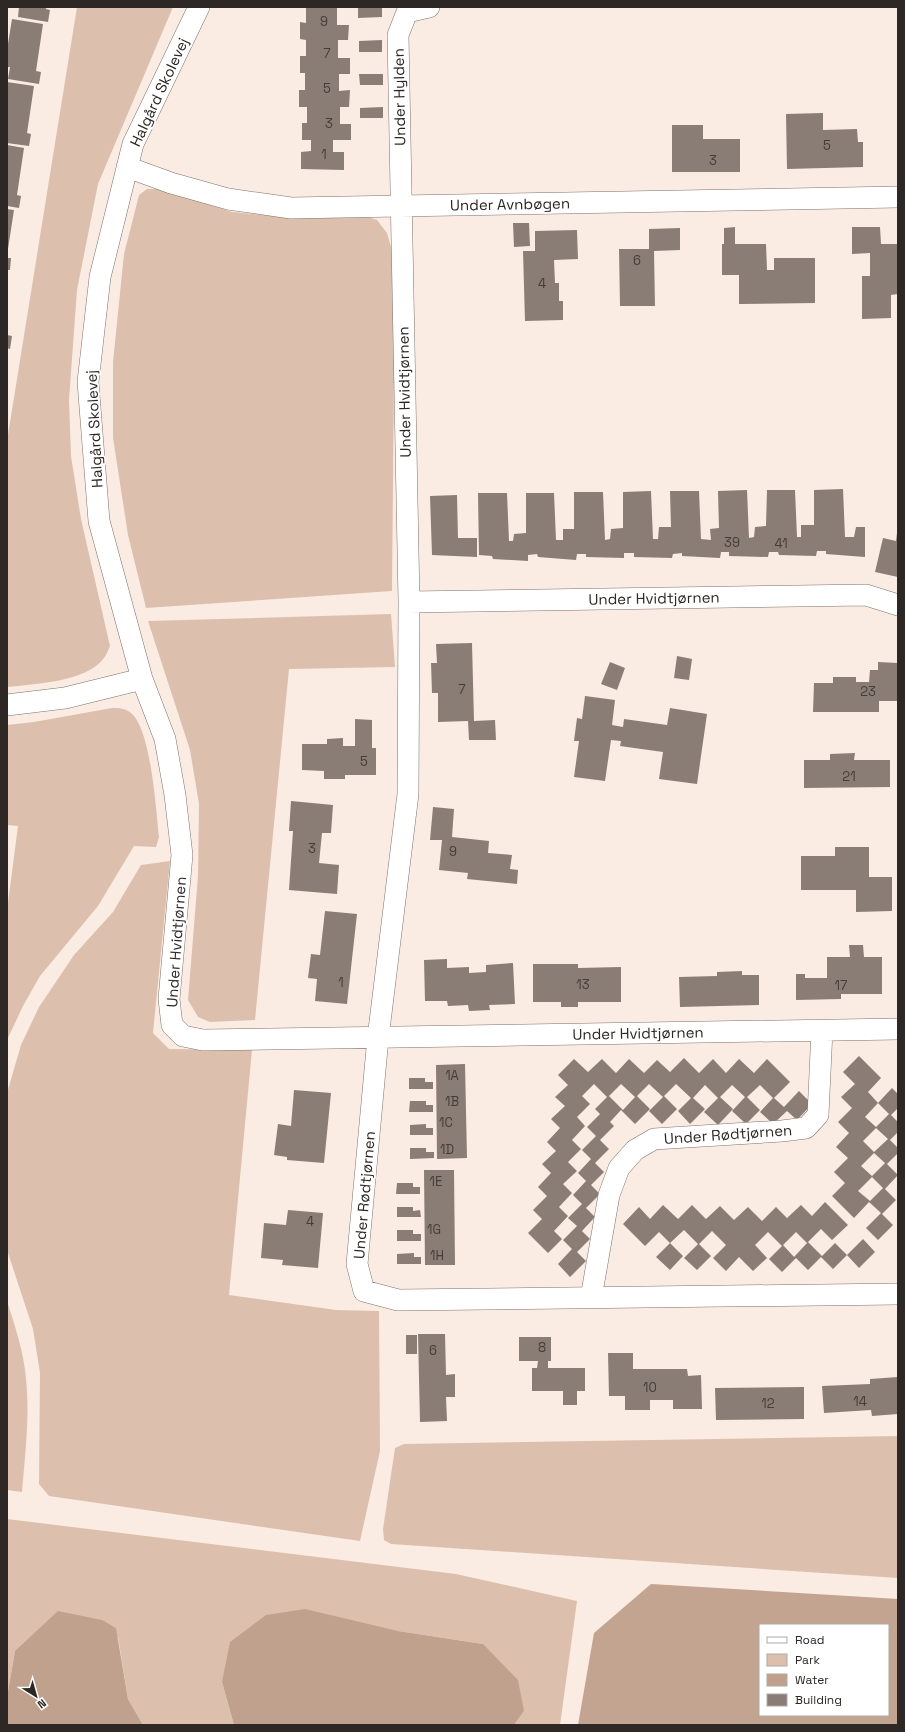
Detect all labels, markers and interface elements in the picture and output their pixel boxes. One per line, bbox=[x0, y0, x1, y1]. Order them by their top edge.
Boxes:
house number: 9 bbox=[320, 13, 328, 30]
street label: Halgård Skolevej bbox=[125, 34, 193, 150]
house number: 7 bbox=[323, 45, 331, 62]
street label: Under Hylden bbox=[389, 48, 409, 146]
house number: 5 bbox=[323, 80, 331, 97]
house number: 3 bbox=[325, 115, 333, 132]
house number: 5 bbox=[823, 137, 831, 154]
house number: 1 bbox=[321, 146, 327, 163]
house number: 3 bbox=[709, 152, 717, 169]
street label: Under Avnbøgen bbox=[450, 193, 570, 215]
house number: 6 bbox=[633, 252, 641, 269]
house number: 4 bbox=[538, 275, 546, 292]
street label: Under Hvidtjørnen bbox=[393, 326, 415, 458]
street label: Halgård Skolevej bbox=[81, 370, 107, 488]
house number: 39 bbox=[724, 534, 740, 551]
house number: 41 bbox=[774, 535, 788, 552]
street label: Under Hvidtjørnen bbox=[588, 587, 720, 609]
house number: 7 bbox=[458, 681, 466, 698]
house number: 23 bbox=[860, 683, 876, 700]
house number: 5 bbox=[360, 753, 368, 770]
house number: 21 bbox=[842, 768, 856, 785]
house number: 3 bbox=[308, 840, 316, 857]
house number: 9 bbox=[449, 843, 457, 860]
street label: Under Hvidtjørnen bbox=[162, 876, 190, 1008]
house number: 1 bbox=[338, 974, 344, 991]
house number: 13 bbox=[576, 976, 590, 993]
house number: 17 bbox=[835, 977, 847, 994]
street label: Under Hvidtjørnen bbox=[572, 1022, 704, 1044]
house number: 1A bbox=[445, 1067, 459, 1084]
house number: 1B bbox=[445, 1093, 459, 1110]
house number: 1C bbox=[439, 1114, 453, 1131]
street label: Under Rødtjørnen bbox=[663, 1120, 793, 1148]
street label: Under Rødtjørnen bbox=[349, 1130, 379, 1260]
house number: 1D bbox=[440, 1141, 454, 1158]
house number: 1E bbox=[430, 1173, 442, 1190]
house number: 4 bbox=[306, 1213, 314, 1230]
house number: 1G bbox=[427, 1221, 441, 1238]
house number: 1H bbox=[430, 1247, 444, 1264]
house number: 8 bbox=[538, 1339, 546, 1356]
house number: 6 bbox=[429, 1342, 437, 1359]
house number: 10 bbox=[643, 1379, 657, 1396]
house number: 14 bbox=[853, 1393, 867, 1410]
house number: 12 bbox=[761, 1395, 775, 1412]
legend bbox=[759, 1624, 889, 1716]
text: Road bbox=[795, 1632, 824, 1648]
text: Park bbox=[795, 1652, 820, 1668]
text: Water bbox=[795, 1672, 829, 1688]
north arrow bbox=[16, 1676, 56, 1716]
text: Building bbox=[795, 1692, 842, 1708]
text: N bbox=[35, 1696, 49, 1712]

